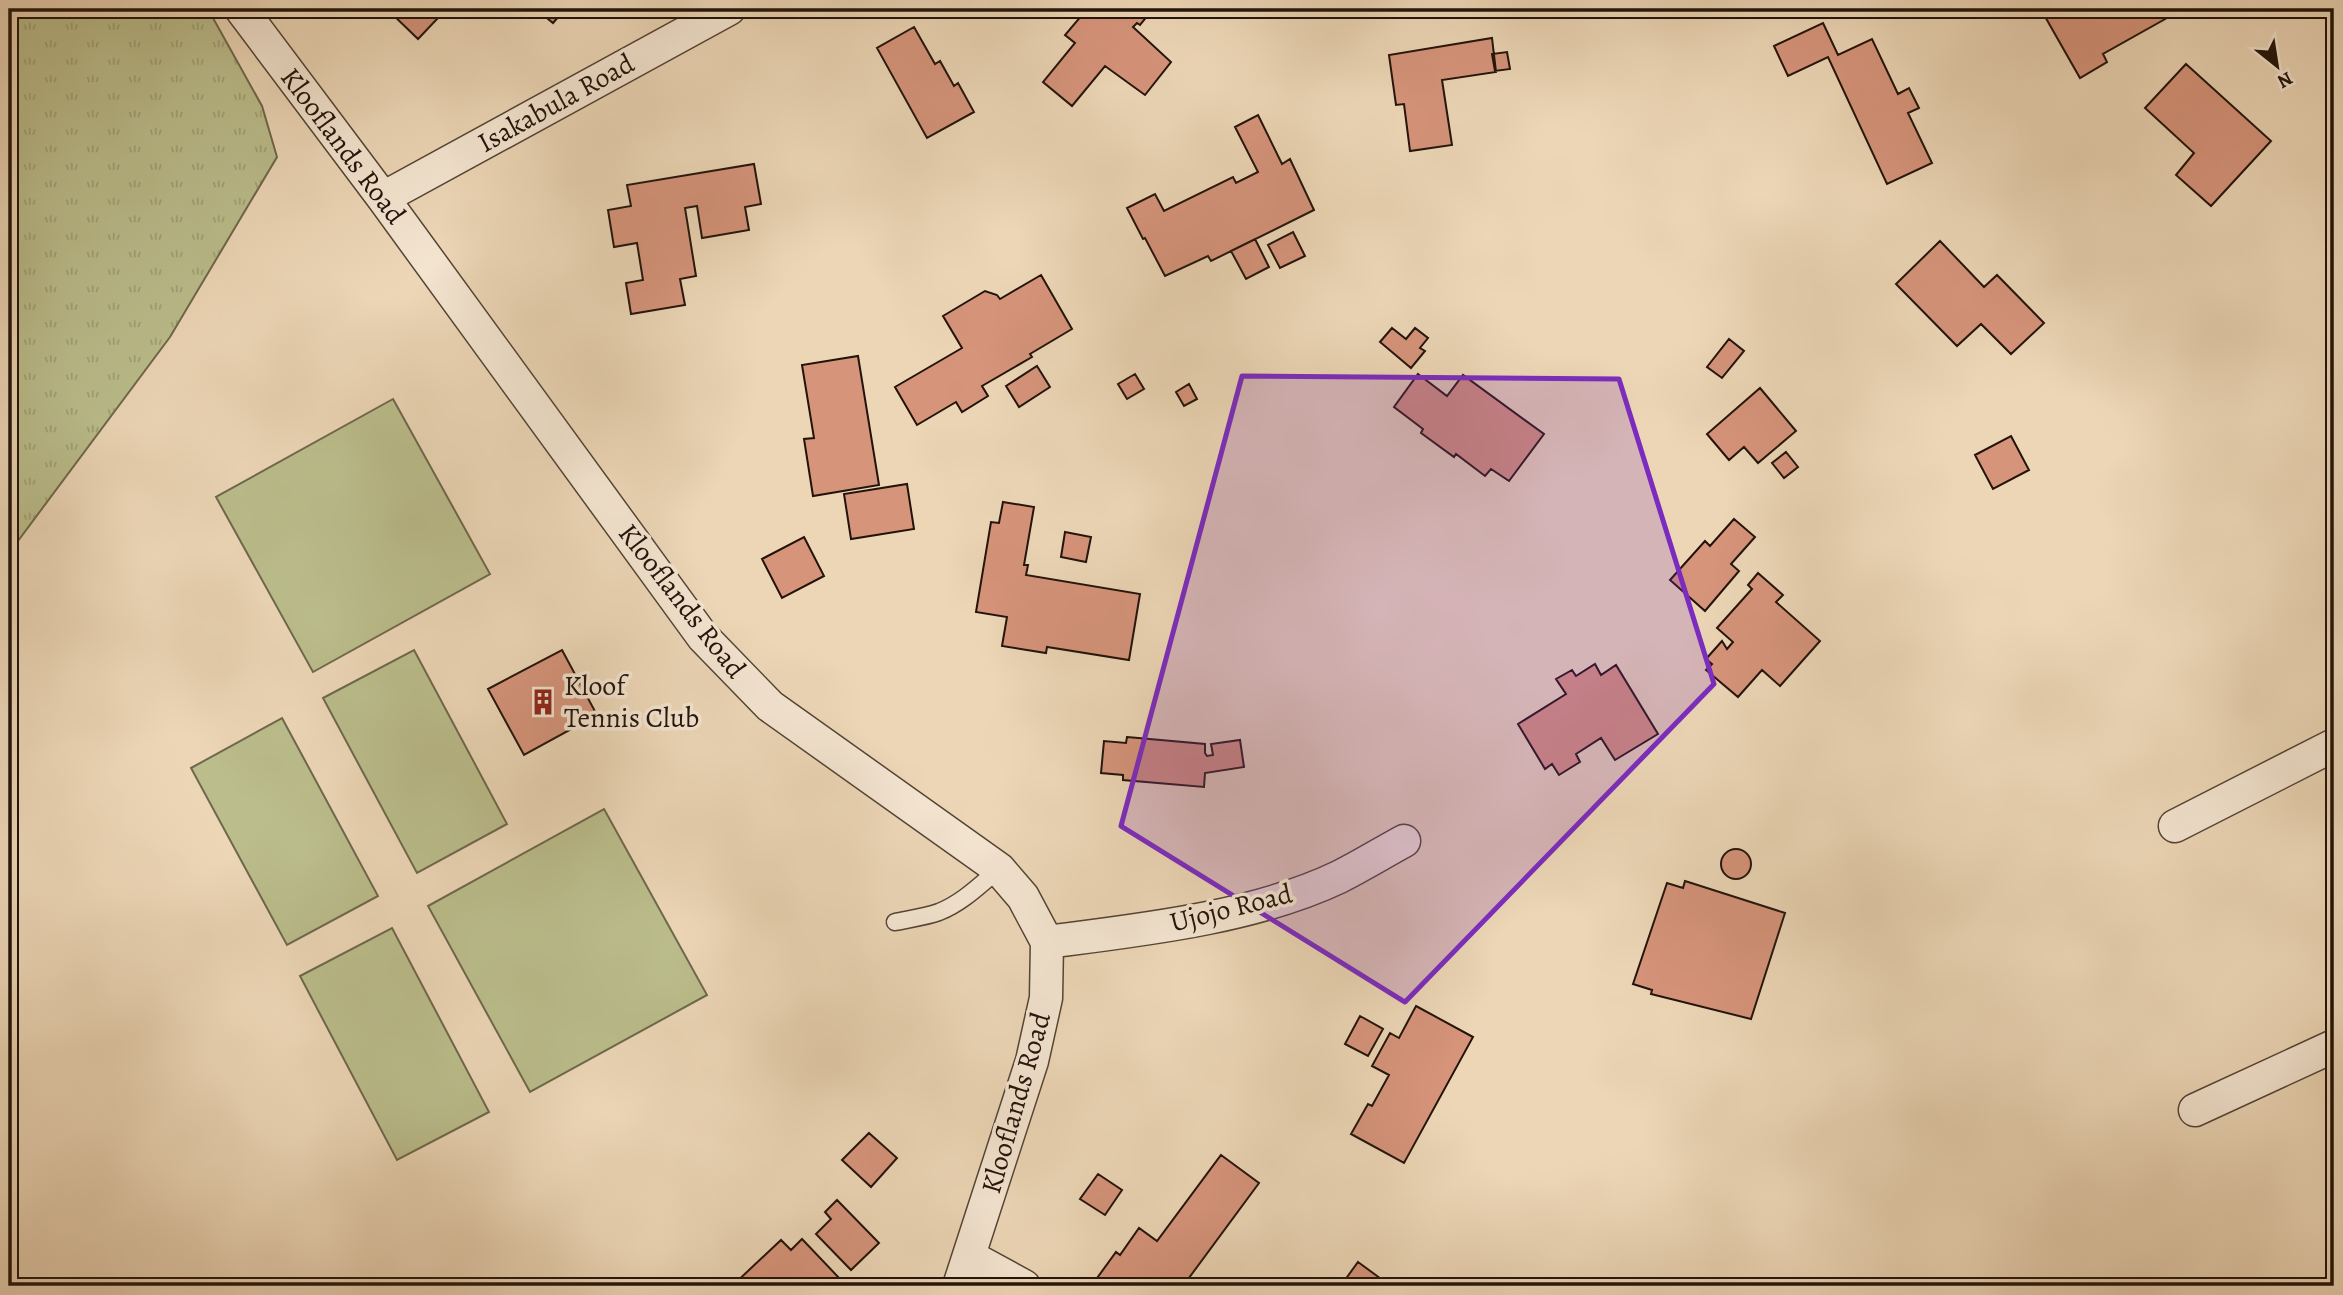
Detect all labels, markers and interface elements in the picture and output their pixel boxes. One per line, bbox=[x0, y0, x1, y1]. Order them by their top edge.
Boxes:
north arrow bbox=[2242, 32, 2312, 102]
street label: Isakabula Road bbox=[471, 44, 642, 162]
street label: Klooflands Road bbox=[272, 60, 415, 233]
text: N bbox=[2272, 65, 2297, 95]
street label: Klooflands Road bbox=[609, 516, 755, 687]
place label: Kloof Tennis Club bbox=[564, 667, 699, 737]
building icon: Kloof Tennis Club bbox=[528, 687, 558, 717]
street label: Ujojo Road bbox=[1166, 874, 1297, 942]
street label: Klooflands Road bbox=[972, 1007, 1060, 1198]

